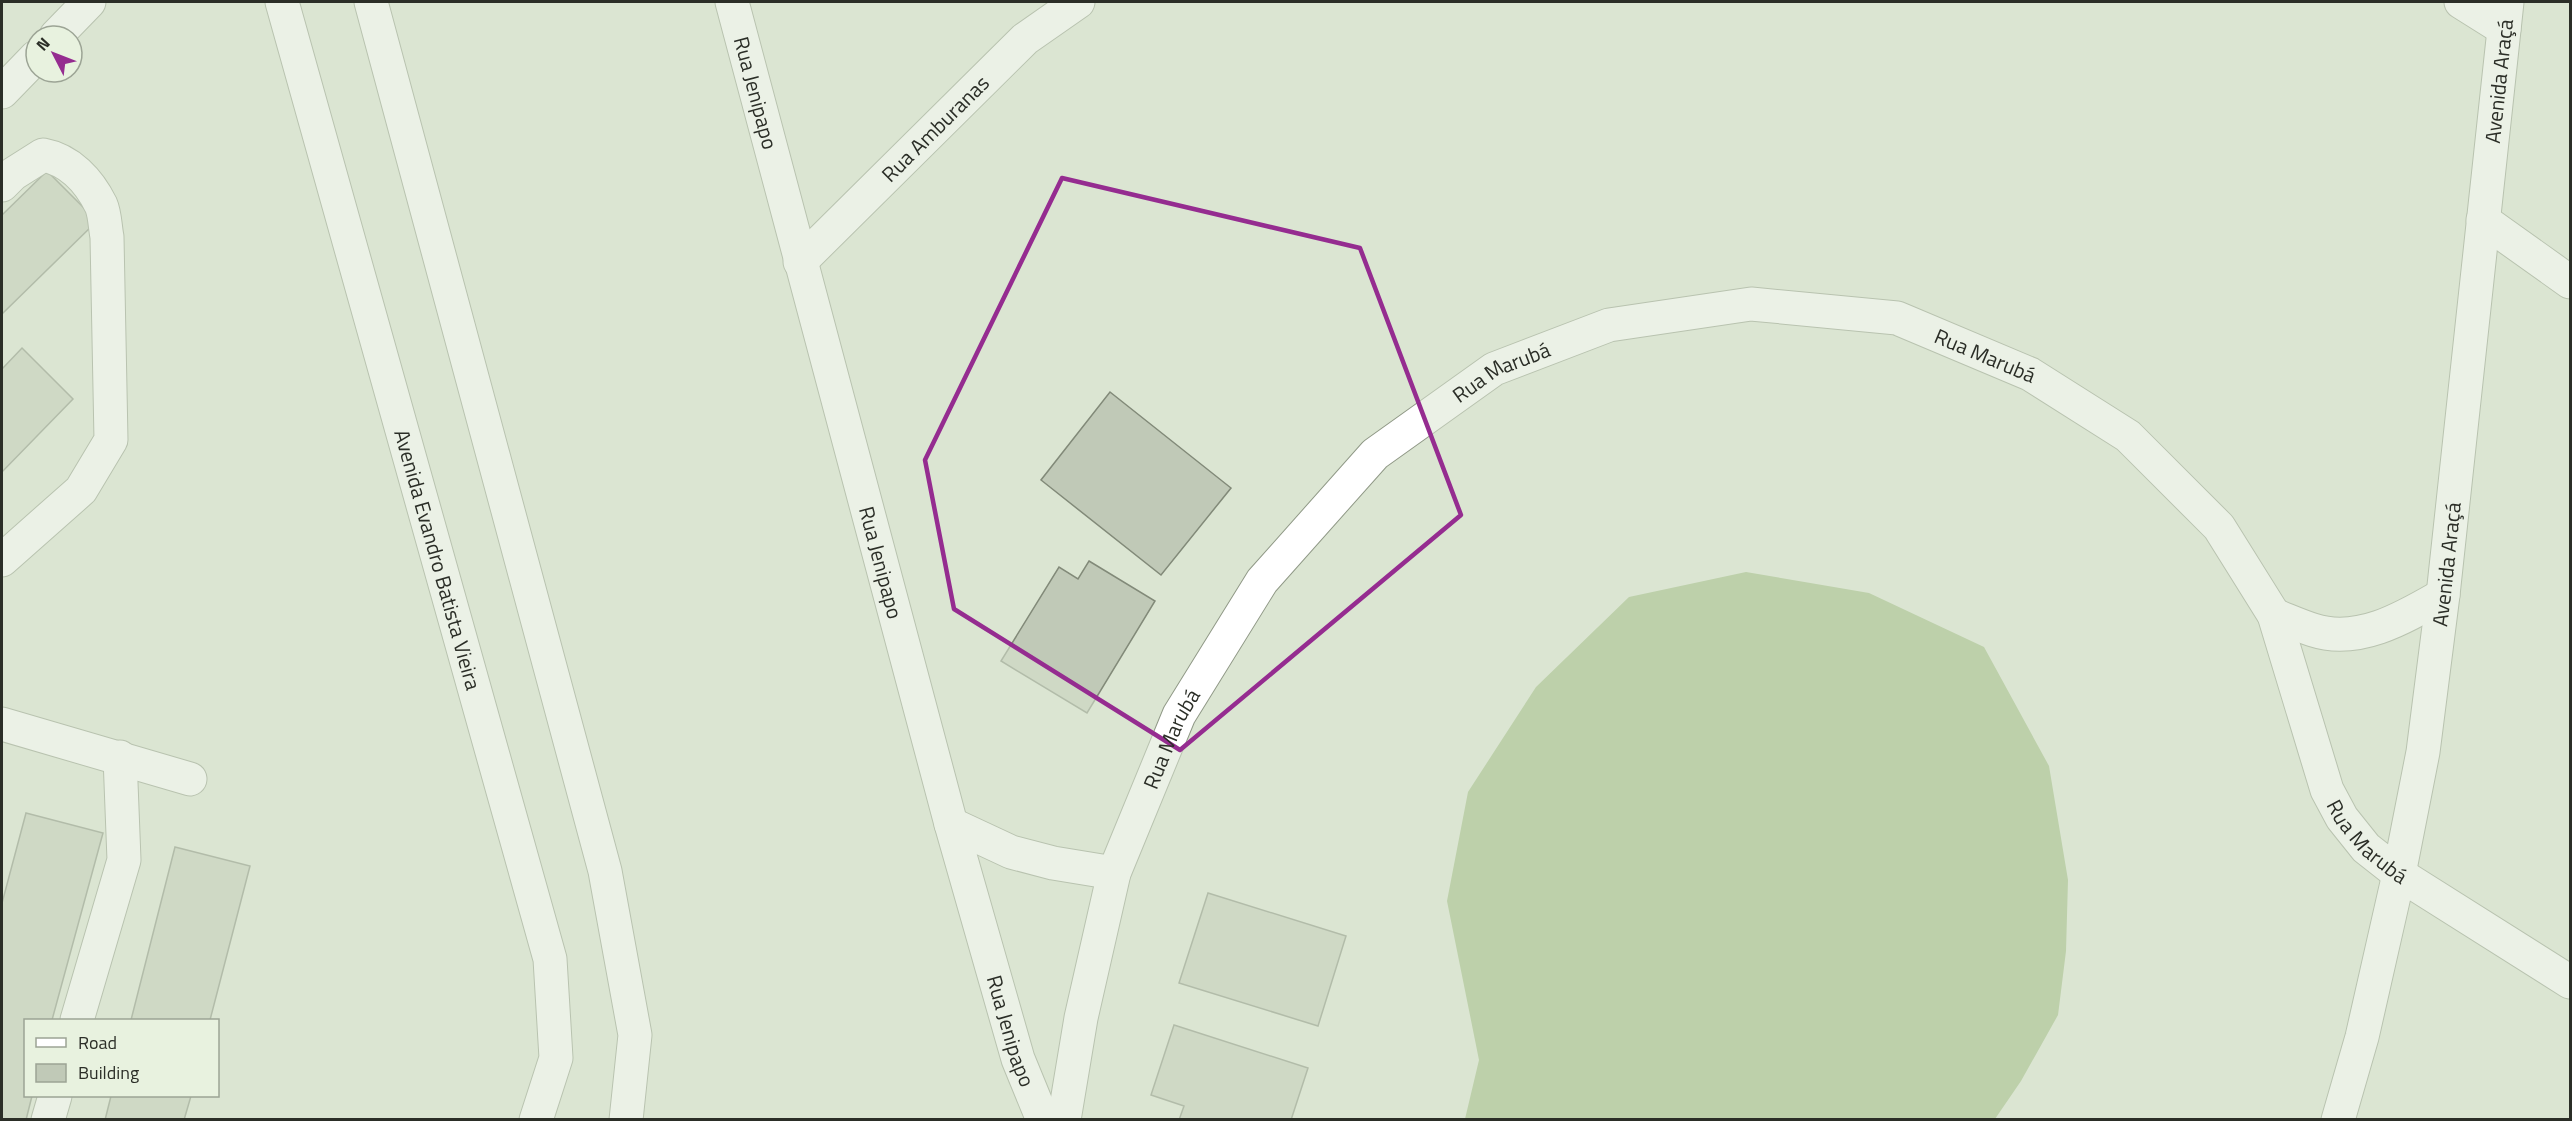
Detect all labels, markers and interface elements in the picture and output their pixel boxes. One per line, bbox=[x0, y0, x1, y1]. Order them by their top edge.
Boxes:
street label: Avenida Araçá bbox=[2476, 17, 2521, 145]
north arrow bbox=[24, 24, 84, 84]
text: N bbox=[30, 32, 55, 56]
street label: Rua Jenipapo bbox=[726, 33, 787, 153]
street label: Rua Amburanas bbox=[874, 67, 996, 189]
street label: Rua Marubá bbox=[1930, 320, 2041, 391]
street label: Rua Marubá bbox=[1445, 333, 1555, 410]
street label: Avenida Evandro Batista Vieira bbox=[386, 425, 490, 694]
street label: Avenida Araçá bbox=[2423, 500, 2469, 628]
street label: Rua Jenipapo bbox=[851, 503, 912, 622]
street label: Rua Marubá bbox=[1134, 682, 1208, 794]
street label: Rua Marubá bbox=[2319, 794, 2414, 892]
street label: Rua Jenipapo bbox=[979, 971, 1044, 1092]
legend bbox=[24, 1019, 219, 1097]
text: Road bbox=[78, 1029, 117, 1056]
text: Building bbox=[78, 1059, 139, 1086]

